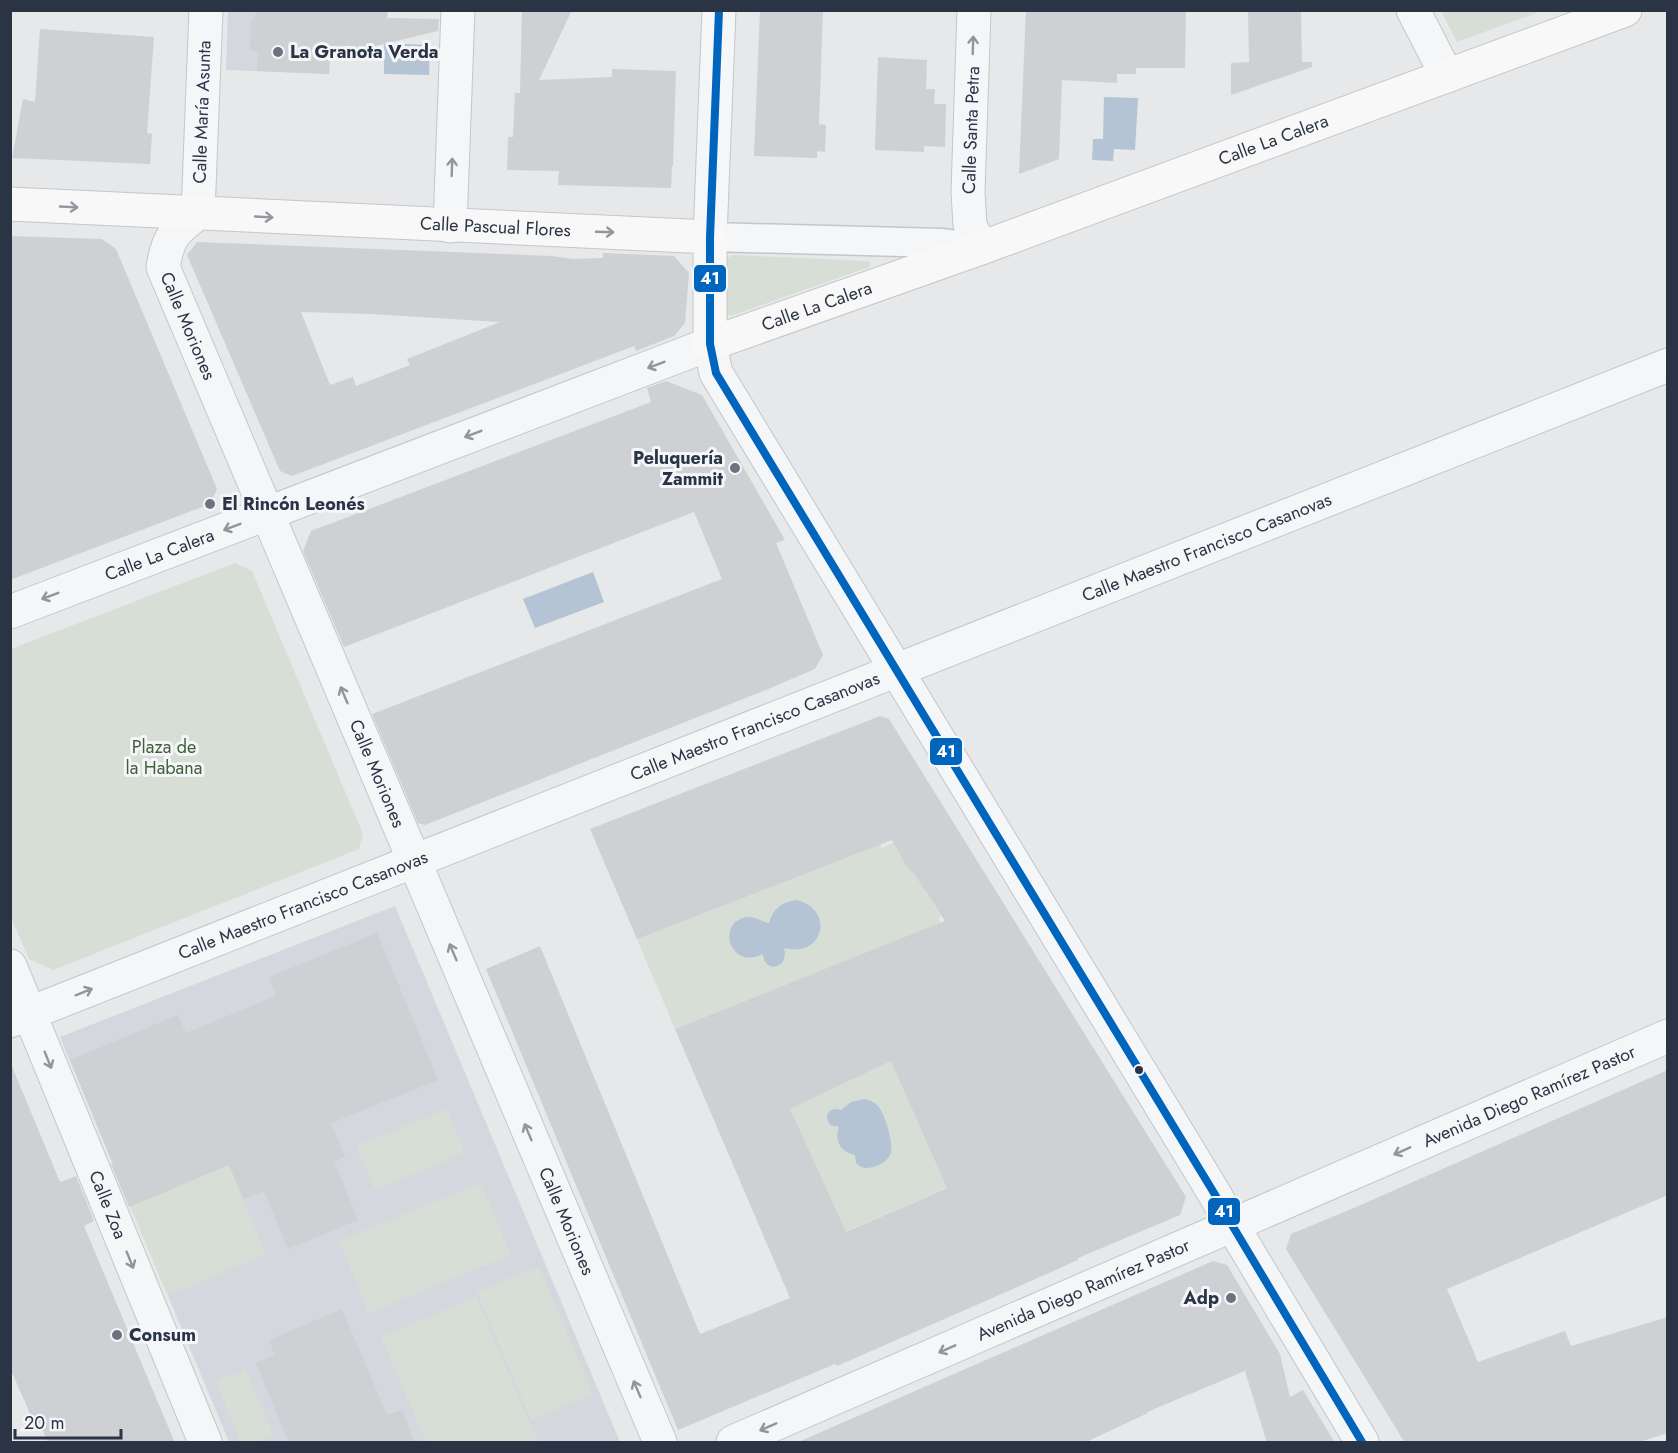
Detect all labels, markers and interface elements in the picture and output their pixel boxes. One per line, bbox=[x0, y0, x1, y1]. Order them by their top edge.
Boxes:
one-way arrow bbox=[967, 35, 979, 55]
place label: La Granota Verda bbox=[290, 39, 438, 65]
street label: Calle María Asunta bbox=[187, 40, 217, 184]
marker: La Granota Verda bbox=[271, 45, 285, 59]
street label: Calle Santa Petra bbox=[956, 66, 986, 194]
street label: Calle La Calera bbox=[1215, 108, 1332, 172]
one-way arrow bbox=[446, 158, 458, 178]
one-way arrow bbox=[58, 201, 78, 212]
street label: Calle Pascual Flores bbox=[419, 210, 571, 243]
one-way arrow bbox=[253, 211, 273, 222]
one-way arrow bbox=[595, 227, 615, 238]
line badge: 41 bbox=[693, 264, 727, 293]
text: 41 bbox=[700, 267, 720, 290]
street label: Calle Moriones bbox=[154, 268, 222, 384]
street label: Calle La Calera bbox=[758, 275, 875, 338]
one-way arrow bbox=[647, 360, 665, 371]
one-way arrow bbox=[465, 430, 483, 441]
place label: Peluquería Zammit bbox=[633, 445, 723, 492]
marker: Peluquería Zammit bbox=[728, 461, 742, 475]
street label: Calle Maestro Francisco Casanovas bbox=[1078, 486, 1335, 609]
place label: El Rincón Leonés bbox=[222, 491, 365, 517]
marker: El Rincón Leonés bbox=[203, 497, 217, 511]
street label: Calle La Calera bbox=[101, 522, 218, 588]
one-way arrow bbox=[224, 522, 242, 533]
one-way arrow bbox=[41, 592, 60, 603]
street label: Calle Maestro Francisco Casanovas bbox=[626, 665, 883, 787]
one-way arrow bbox=[338, 686, 349, 705]
street label: Calle Moriones bbox=[343, 715, 412, 832]
park label: Plaza de la Habana bbox=[126, 734, 202, 781]
line badge: 41 bbox=[929, 737, 963, 766]
text: 41 bbox=[936, 740, 956, 763]
street label: Calle Maestro Francisco Casanovas bbox=[174, 844, 432, 966]
one-way arrow bbox=[446, 943, 457, 961]
one-way arrow bbox=[75, 985, 93, 996]
street label: Avenida Diego Ramírez Pastor bbox=[1419, 1038, 1641, 1154]
one-way arrow bbox=[43, 1050, 54, 1068]
unlabelled marker bbox=[1133, 1064, 1145, 1076]
one-way arrow bbox=[522, 1123, 534, 1141]
one-way arrow bbox=[1393, 1147, 1411, 1158]
street label: Calle Moriones bbox=[532, 1163, 601, 1279]
street label: Calle Zoa bbox=[82, 1167, 133, 1243]
line badge: 41 bbox=[1207, 1197, 1241, 1226]
text: 41 bbox=[1214, 1200, 1234, 1223]
street label: Avenida Diego Ramírez Pastor bbox=[973, 1232, 1195, 1348]
one-way arrow bbox=[125, 1250, 136, 1268]
place label: Adp bbox=[1183, 1285, 1219, 1311]
marker: Adp bbox=[1224, 1291, 1238, 1305]
place label: Consum bbox=[129, 1322, 196, 1348]
marker: Consum bbox=[110, 1328, 124, 1342]
one-way arrow bbox=[939, 1344, 957, 1355]
one-way arrow bbox=[631, 1380, 642, 1398]
scale bar bbox=[15, 1402, 122, 1440]
text: 20 m bbox=[24, 1410, 64, 1436]
one-way arrow bbox=[760, 1422, 778, 1433]

